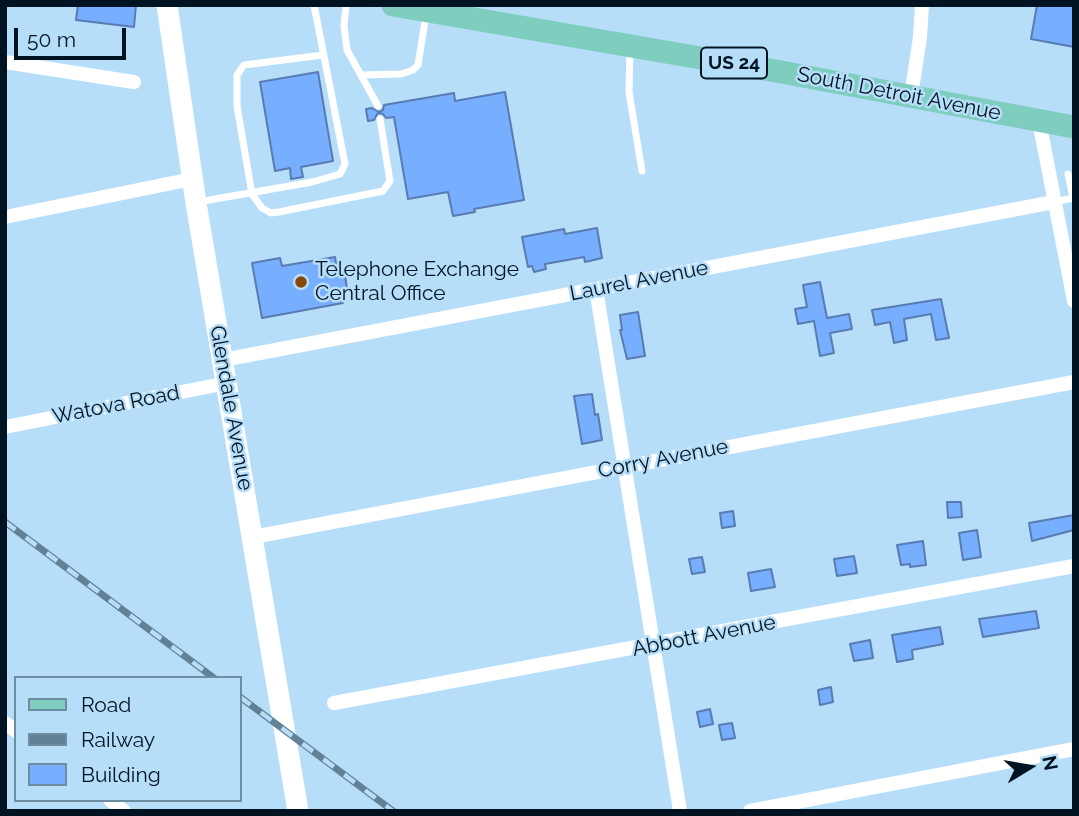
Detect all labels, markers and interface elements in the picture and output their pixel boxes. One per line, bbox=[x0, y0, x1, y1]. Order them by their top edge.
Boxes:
scale bar bbox=[18, 14, 130, 58]
text: 50 m bbox=[27, 27, 76, 52]
road number: US 24 bbox=[701, 48, 767, 78]
street label: South Detroit Avenue bbox=[795, 62, 1003, 126]
street label: Laurel Avenue bbox=[568, 255, 710, 307]
place label: Telephone Exchange Central Office bbox=[315, 257, 519, 307]
marker: Telephone Exchange Central Office bbox=[293, 274, 309, 290]
street label: Glendale Avenue bbox=[204, 324, 258, 492]
street label: Watova Road bbox=[50, 380, 182, 430]
street label: Corry Avenue bbox=[596, 434, 730, 484]
street label: Abbott Avenue bbox=[630, 610, 778, 662]
legend bbox=[14, 676, 242, 802]
text: Road bbox=[81, 692, 131, 717]
text: Railway bbox=[81, 727, 155, 752]
north arrow bbox=[995, 732, 1065, 802]
text: N bbox=[1038, 754, 1063, 772]
text: Building bbox=[81, 762, 161, 787]

